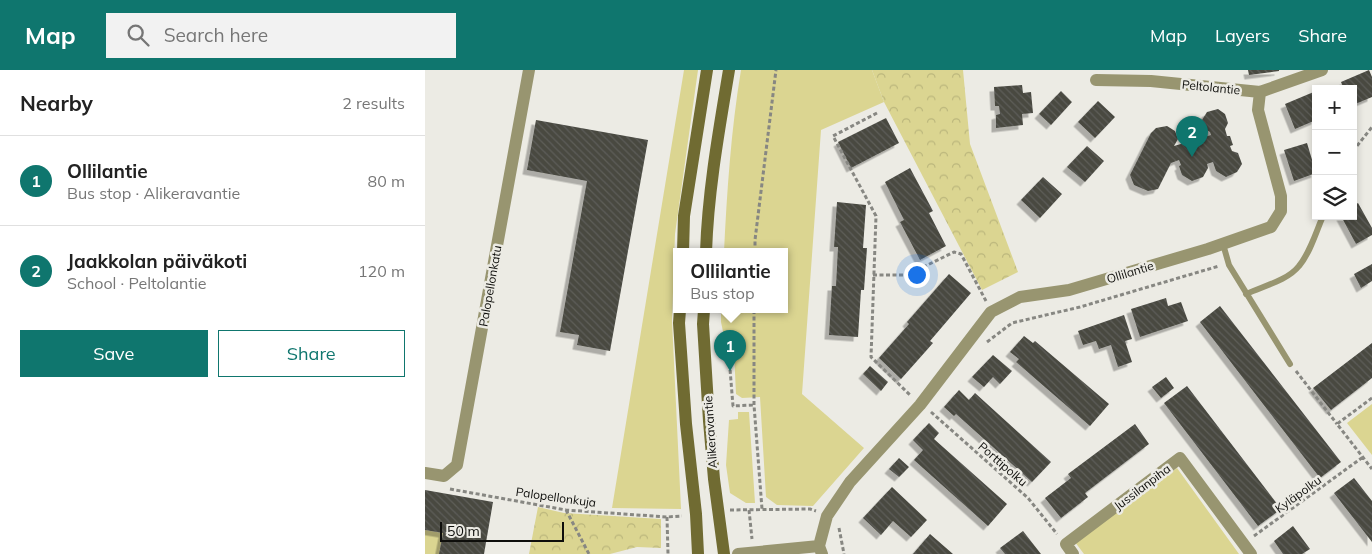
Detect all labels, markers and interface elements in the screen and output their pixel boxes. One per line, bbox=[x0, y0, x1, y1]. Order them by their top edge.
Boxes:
search box bbox=[106, 13, 456, 58]
text: Map bbox=[25, 20, 76, 50]
icon: search bbox=[124, 21, 152, 49]
text: Search here bbox=[164, 23, 268, 47]
text: Map bbox=[1150, 24, 1187, 47]
text: Layers bbox=[1215, 24, 1270, 47]
text: Share bbox=[1298, 24, 1347, 47]
street label: Peltolantie bbox=[1181, 76, 1241, 98]
map controls bbox=[1312, 85, 1357, 220]
button: + bbox=[1312, 85, 1357, 130]
text: Nearby bbox=[20, 90, 93, 116]
text: 2 results bbox=[342, 93, 405, 113]
pin: 2 bbox=[1176, 116, 1208, 157]
button: − bbox=[1312, 130, 1357, 175]
text: Ollilantie bbox=[67, 159, 148, 183]
text: 1 bbox=[31, 171, 41, 191]
text: 80 m bbox=[368, 171, 405, 191]
button: layers bbox=[1312, 175, 1357, 220]
text: Bus stop · Alikeravantie bbox=[67, 183, 240, 203]
street label: Palopellonkatu bbox=[475, 244, 505, 328]
popup bbox=[673, 248, 788, 313]
text: Jaakkolan päiväkoti bbox=[67, 249, 247, 273]
street label: Ollilantie bbox=[1105, 258, 1155, 286]
text: Ollilantie bbox=[690, 259, 771, 283]
text: 2 bbox=[31, 261, 41, 281]
text: 120 m bbox=[358, 261, 405, 281]
your location bbox=[904, 262, 930, 288]
text: School · Peltolantie bbox=[67, 273, 207, 293]
text: Bus stop bbox=[690, 283, 755, 303]
button: Save bbox=[20, 330, 208, 377]
button: Share bbox=[218, 330, 405, 377]
pin: 1 bbox=[714, 330, 746, 371]
street label: Alikeravantie bbox=[700, 395, 720, 469]
street label: Porttipolku bbox=[975, 439, 1031, 489]
street label: Jussilanpiha bbox=[1111, 461, 1173, 513]
street label: Kyläpolku bbox=[1272, 472, 1324, 516]
street label: Palopellonkuja bbox=[515, 484, 597, 510]
scale bar bbox=[440, 519, 564, 542]
text: 50 m bbox=[447, 522, 480, 540]

